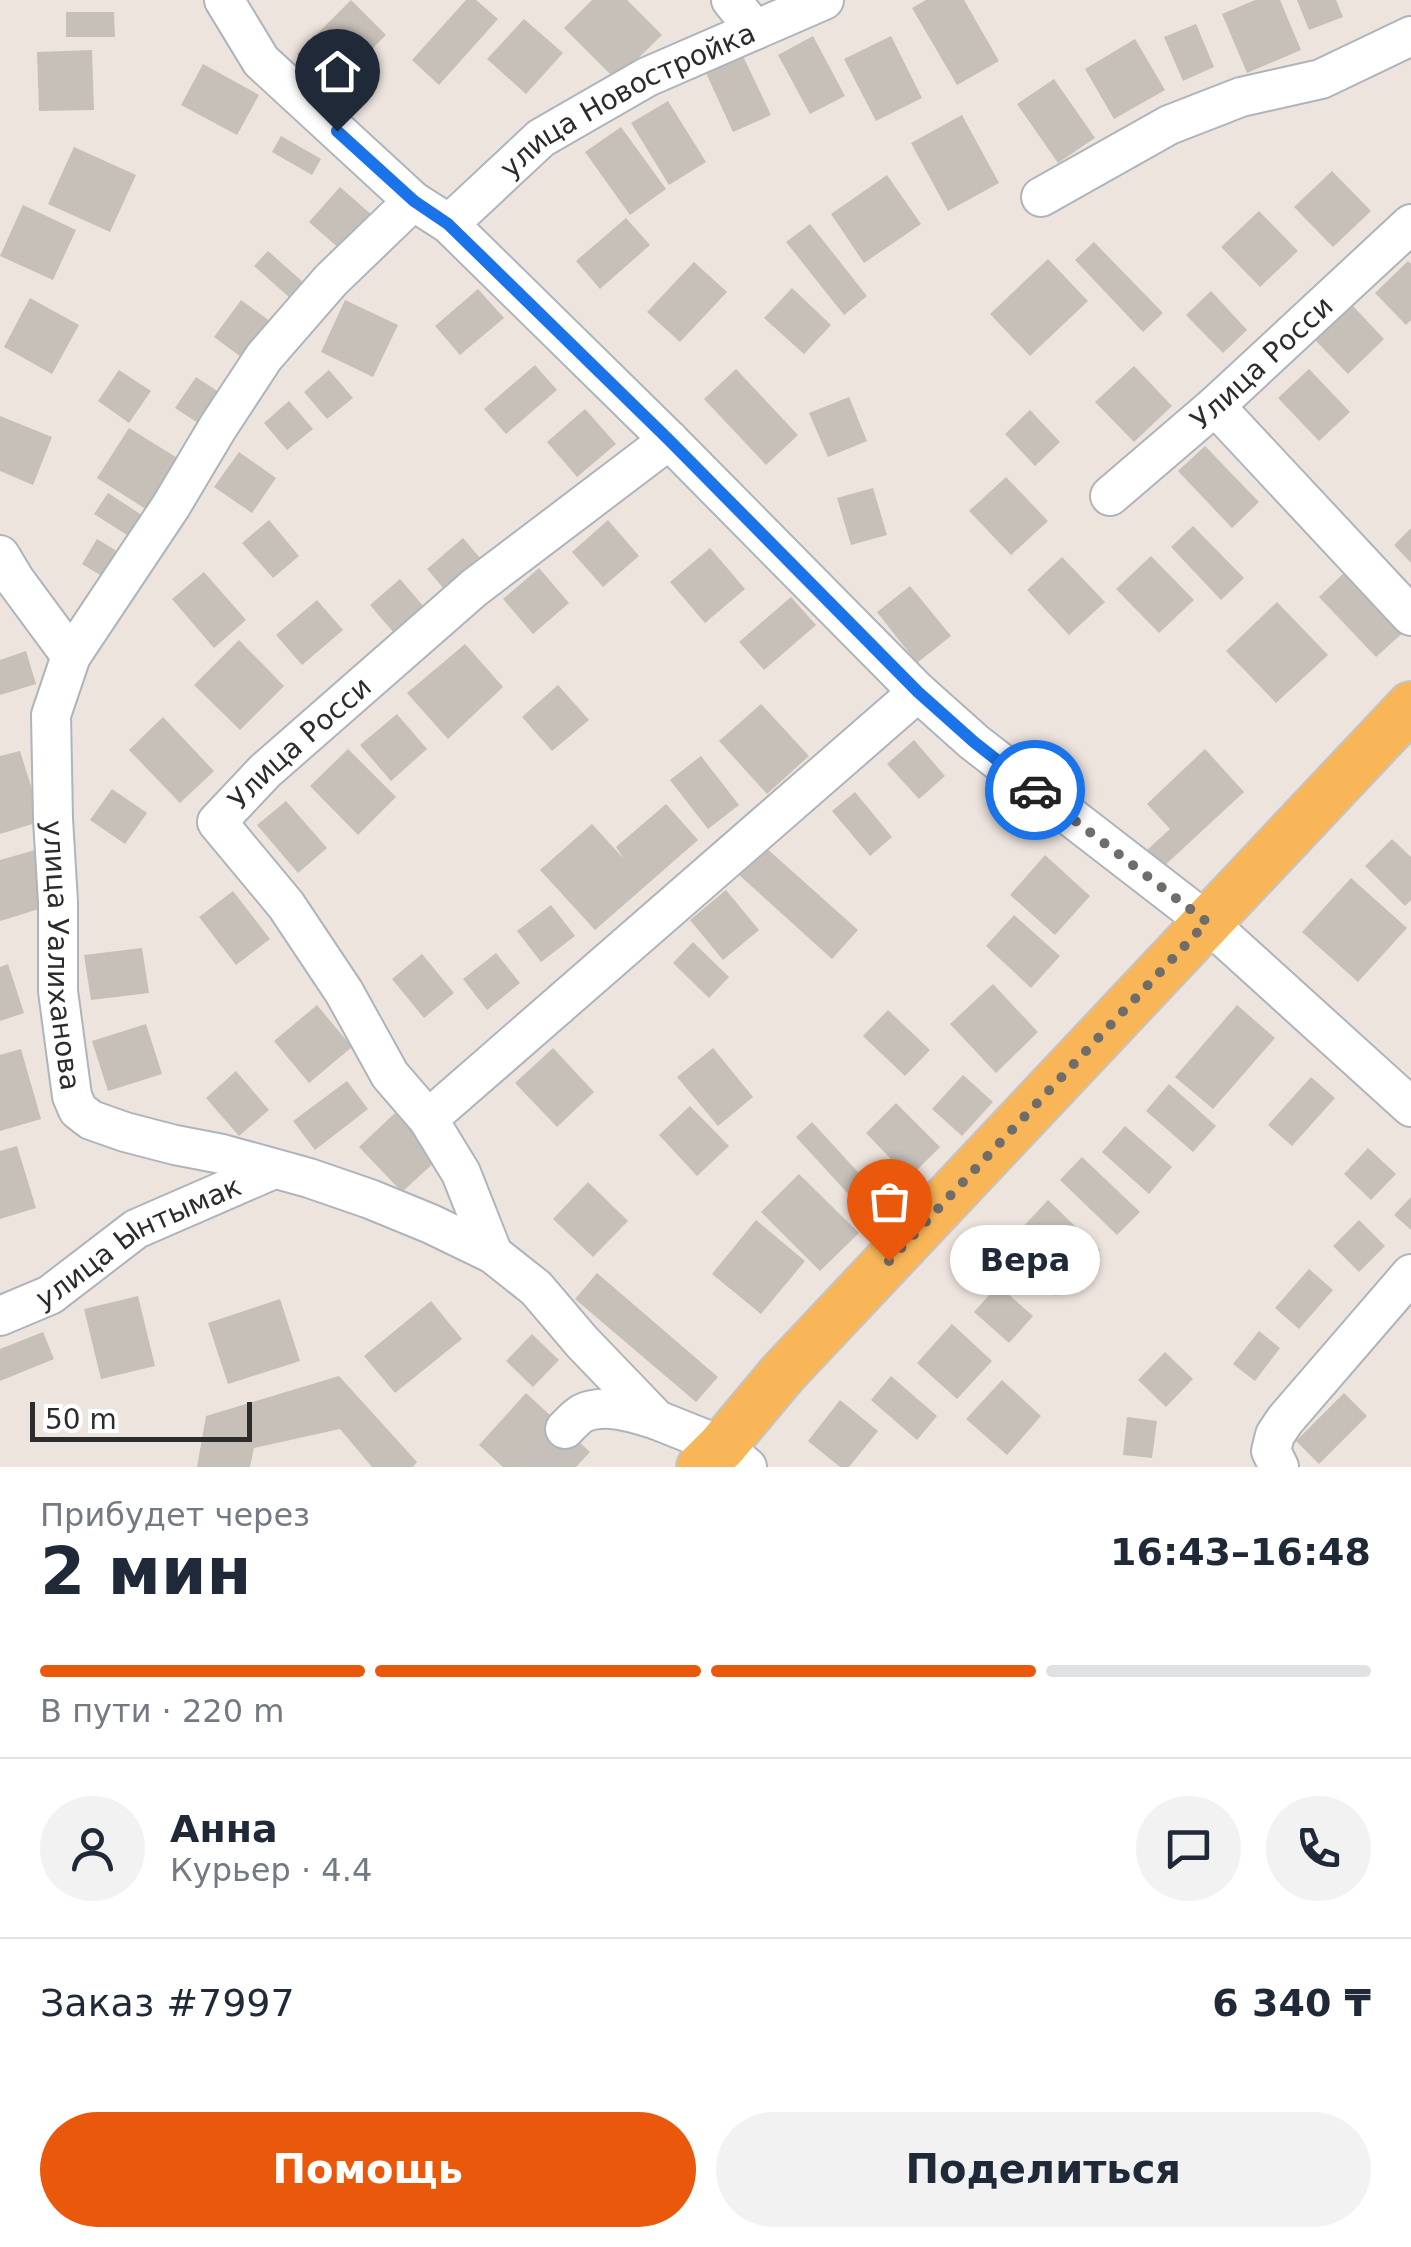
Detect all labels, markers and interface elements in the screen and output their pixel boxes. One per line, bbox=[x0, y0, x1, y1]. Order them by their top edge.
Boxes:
street label: улица Новостройка bbox=[493, 16, 760, 184]
pin bbox=[295, 29, 380, 132]
icon: home bbox=[310, 44, 365, 99]
street label: Улица Росси bbox=[1184, 289, 1339, 436]
street label: Улица Росси bbox=[221, 670, 378, 816]
courier bbox=[985, 740, 1085, 840]
icon: car bbox=[1008, 763, 1063, 818]
street label: улица Уалиханова bbox=[37, 819, 88, 1092]
pin bbox=[847, 1159, 932, 1262]
street label: улица Ынтымак bbox=[31, 1169, 246, 1315]
icon: bag bbox=[862, 1174, 917, 1229]
callout: Вера bbox=[949, 1226, 1099, 1296]
text: Вера bbox=[980, 1241, 1070, 1279]
scale bar bbox=[30, 1397, 252, 1442]
text: 50 m bbox=[45, 1403, 117, 1436]
text: Прибудет через bbox=[40, 1496, 310, 1534]
text: 16:43–16:48 bbox=[1110, 1530, 1371, 1574]
text: 2 мин bbox=[40, 1534, 251, 1609]
text: В пути · 220 m bbox=[40, 1692, 284, 1730]
button: person bbox=[40, 1796, 145, 1901]
button: chat bbox=[1136, 1796, 1241, 1901]
button: phone bbox=[1266, 1796, 1371, 1901]
text: Анна bbox=[170, 1807, 278, 1851]
text: Курьер · 4.4 bbox=[170, 1851, 372, 1889]
text: Заказ #7997 bbox=[40, 1981, 295, 2025]
text: 6 340 ₸ bbox=[1212, 1981, 1371, 2025]
button: Помощь bbox=[40, 2112, 696, 2227]
button: Поделиться bbox=[716, 2112, 1371, 2227]

